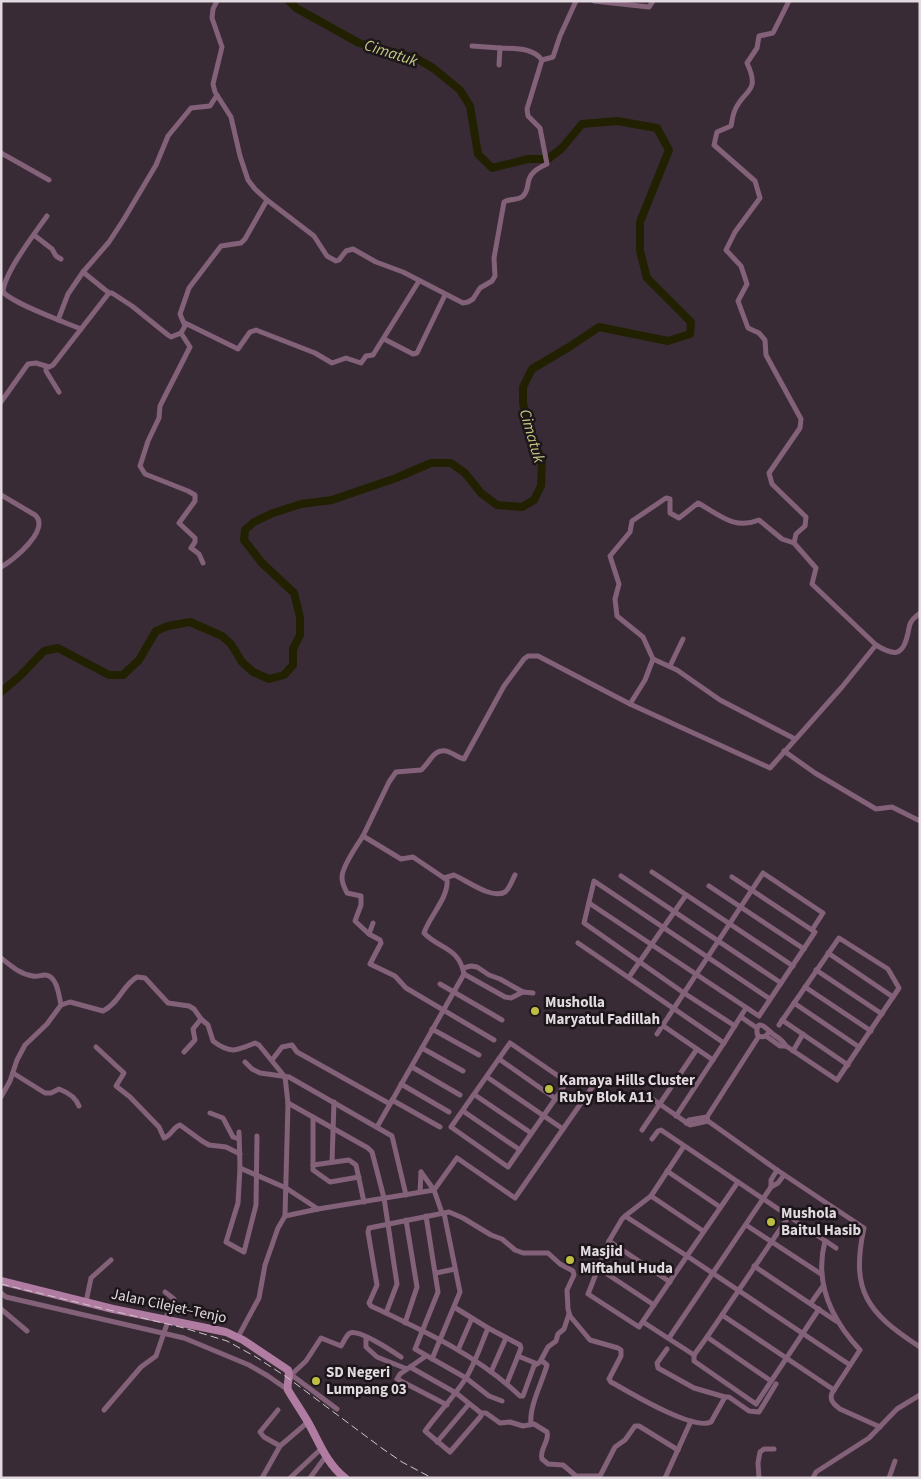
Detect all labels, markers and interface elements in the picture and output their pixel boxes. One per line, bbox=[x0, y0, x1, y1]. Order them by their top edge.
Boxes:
water label: Cimatuk bbox=[361, 34, 421, 72]
water label: Cimatuk bbox=[514, 407, 550, 466]
place label: Musholla Maryatul Fadillah bbox=[545, 992, 660, 1030]
marker: Musholla Maryatul Fadillah bbox=[529, 1005, 541, 1017]
place label: Kamaya Hills Cluster Ruby Blok A11 bbox=[559, 1070, 695, 1108]
marker: Kamaya Hills Cluster Ruby Blok A11 bbox=[543, 1083, 555, 1095]
place label: Mushola Baitul Hasib bbox=[781, 1203, 861, 1241]
marker: Mushola Baitul Hasib bbox=[765, 1216, 777, 1228]
place label: Masjid Miftahul Huda bbox=[580, 1241, 673, 1279]
marker: Masjid Miftahul Huda bbox=[564, 1254, 576, 1266]
street label: Jalan Cilejet–Tenjo bbox=[109, 1284, 229, 1328]
place label: SD Negeri Lumpang 03 bbox=[326, 1362, 407, 1400]
marker: SD Negeri Lumpang 03 bbox=[310, 1375, 322, 1387]

